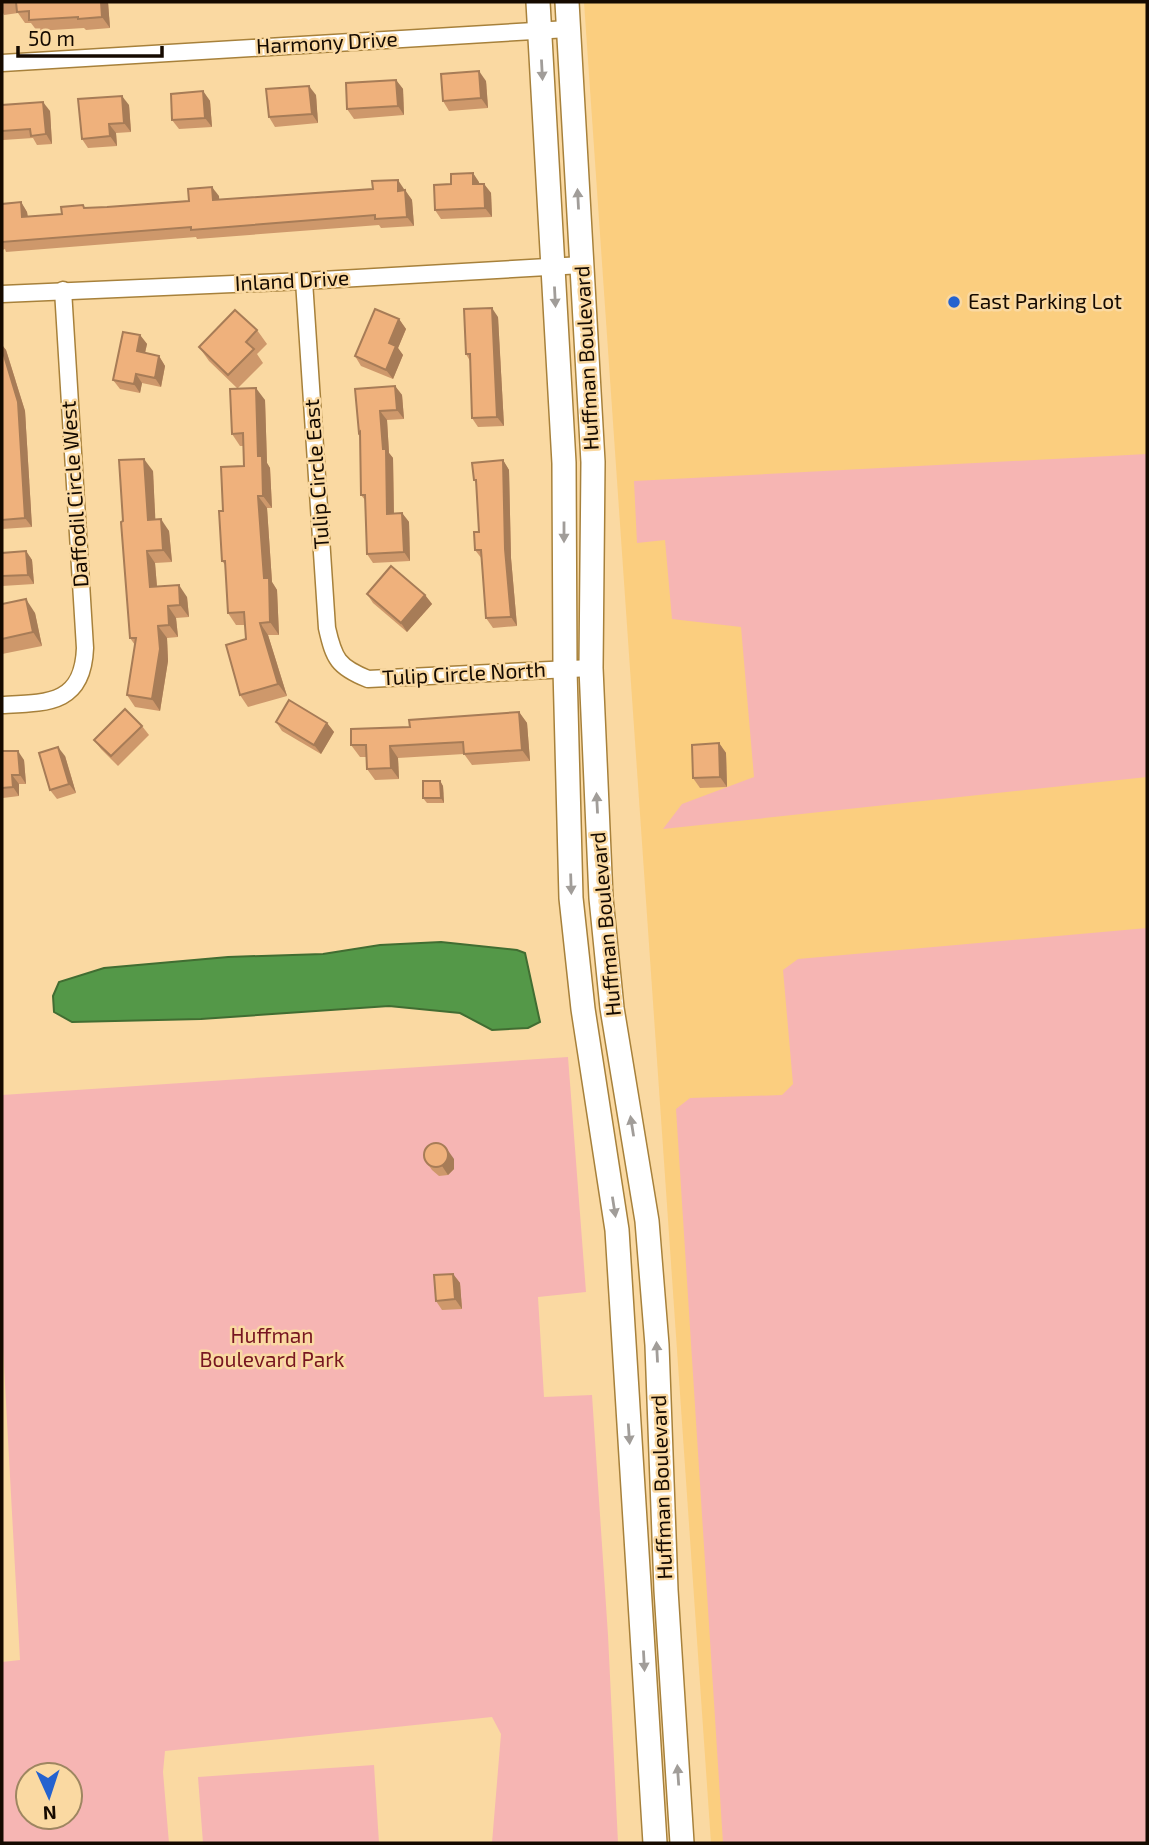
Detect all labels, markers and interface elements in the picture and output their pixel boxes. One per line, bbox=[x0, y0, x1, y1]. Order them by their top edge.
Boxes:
scale bar bbox=[18, 14, 161, 58]
text: 50 m bbox=[28, 25, 75, 50]
street label: Harmony Drive bbox=[256, 25, 398, 58]
one-way arrow bbox=[536, 59, 547, 81]
one-way arrow bbox=[572, 187, 583, 209]
street label: Inland Drive bbox=[234, 264, 350, 295]
street label: Huffman Boulevard bbox=[568, 265, 603, 451]
one-way arrow bbox=[550, 286, 561, 308]
place label: East Parking Lot bbox=[968, 288, 1122, 313]
marker: East Parking Lot bbox=[946, 294, 962, 310]
street label: Tulip Circle East bbox=[298, 398, 333, 550]
street label: Daffodil Circle West bbox=[55, 400, 92, 588]
one-way arrow bbox=[558, 521, 570, 543]
street label: Tulip Circle North bbox=[381, 656, 546, 689]
one-way arrow bbox=[591, 792, 602, 814]
street label: Huffman Boulevard bbox=[584, 831, 625, 1017]
one-way arrow bbox=[565, 874, 576, 896]
one-way arrow bbox=[626, 1115, 637, 1137]
one-way arrow bbox=[608, 1196, 619, 1218]
park label: Huffman Boulevard Park bbox=[200, 1322, 345, 1371]
one-way arrow bbox=[652, 1341, 663, 1363]
street label: Huffman Boulevard bbox=[645, 1394, 676, 1580]
one-way arrow bbox=[624, 1423, 635, 1445]
one-way arrow bbox=[639, 1650, 650, 1672]
north arrow bbox=[14, 1761, 84, 1831]
one-way arrow bbox=[672, 1764, 683, 1786]
text: N bbox=[42, 1802, 57, 1825]

